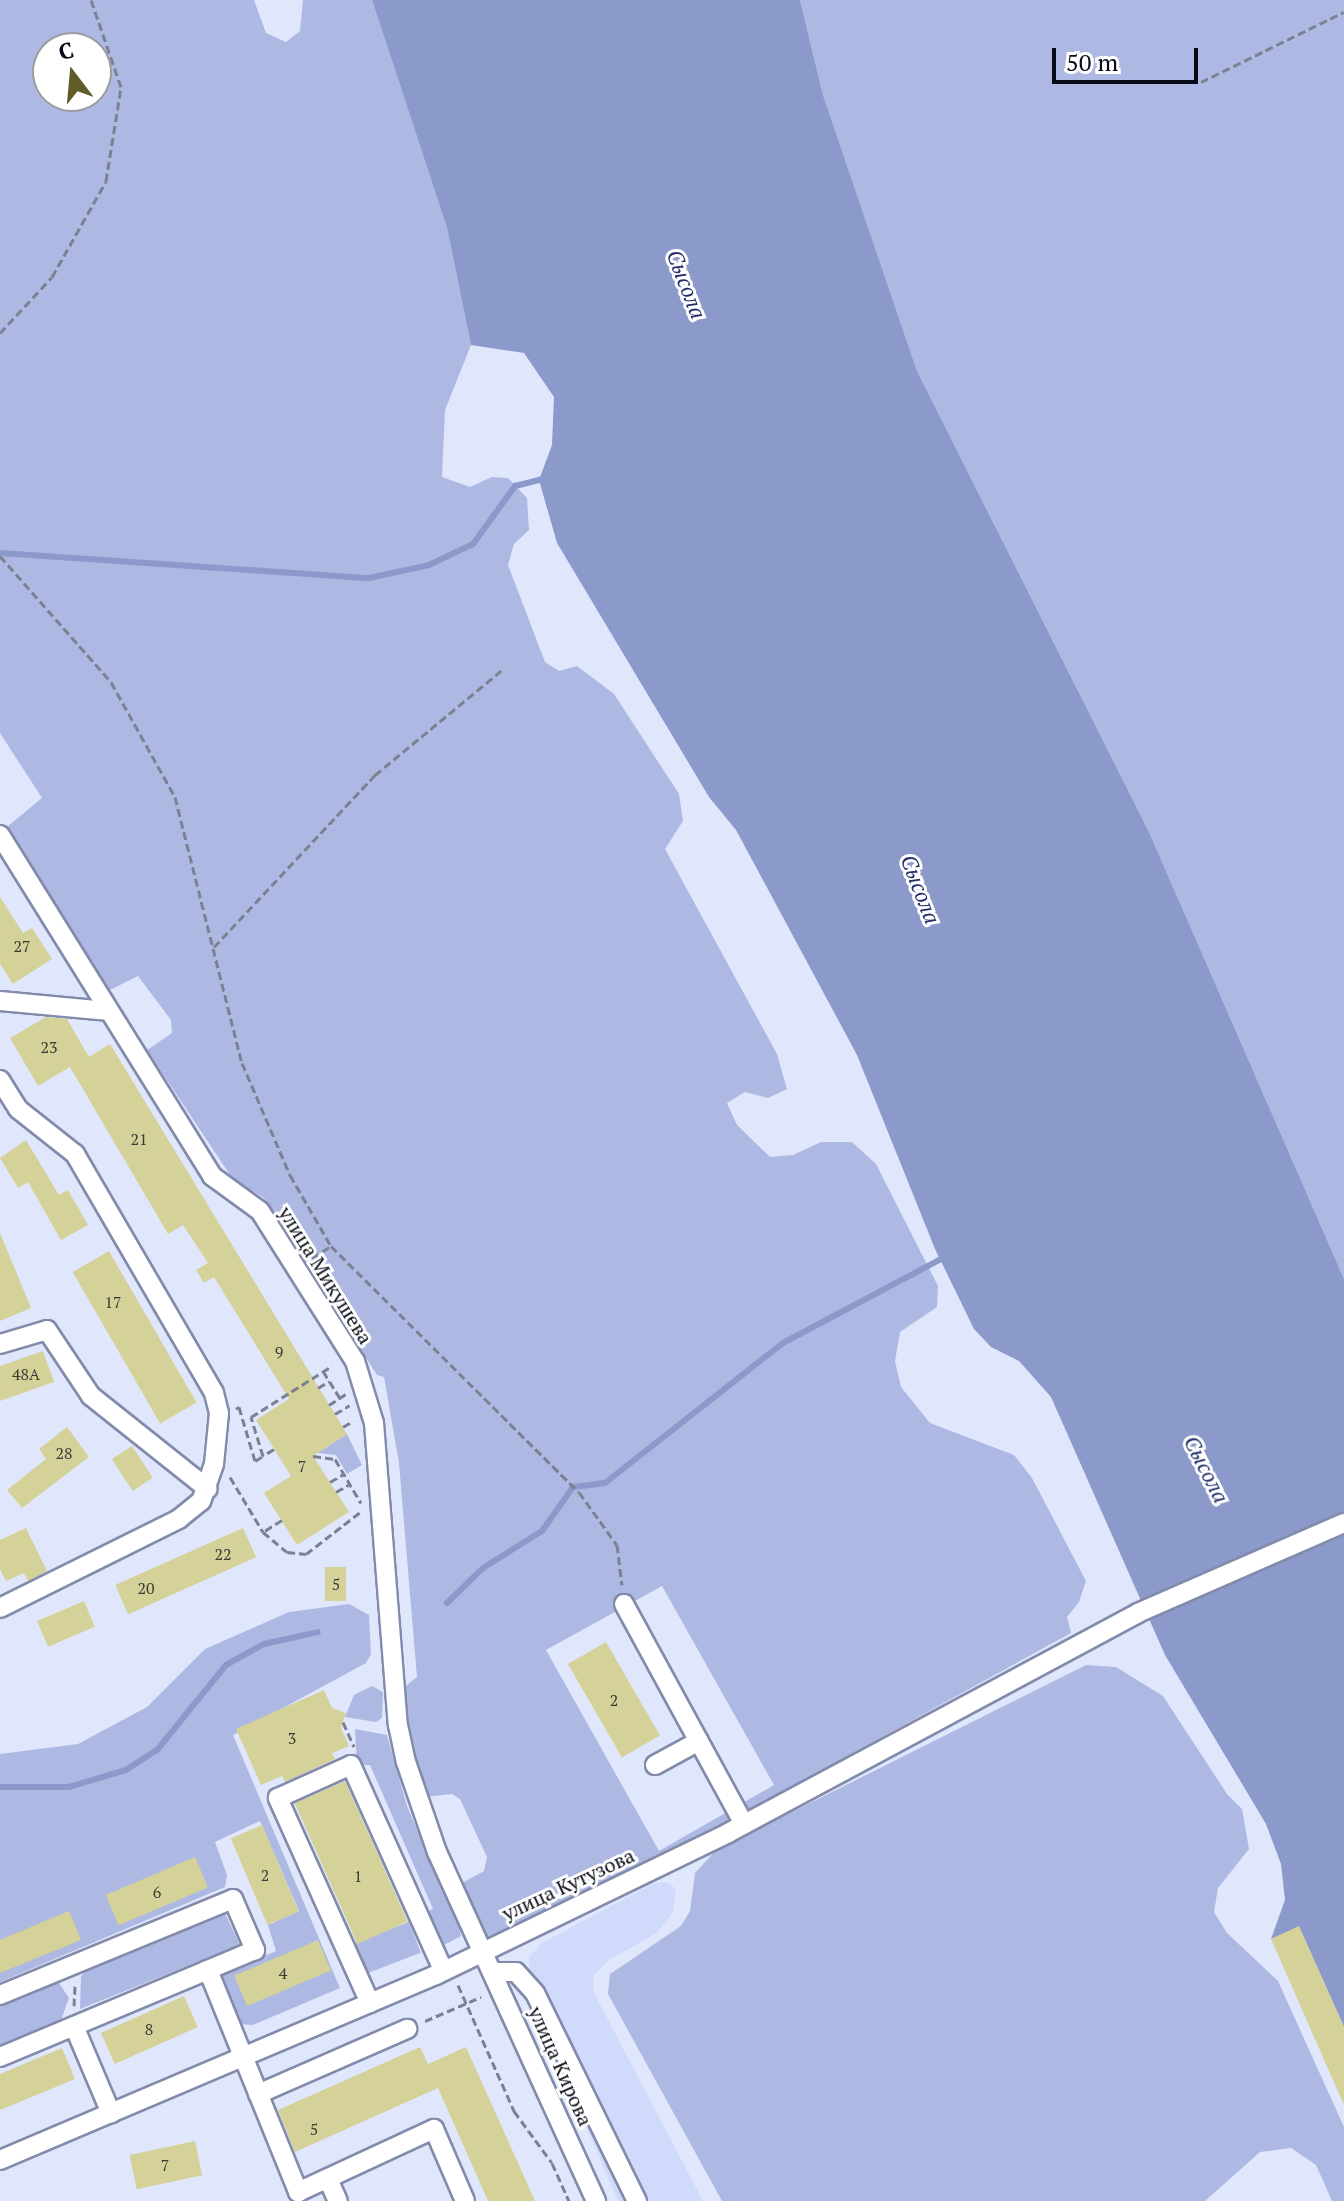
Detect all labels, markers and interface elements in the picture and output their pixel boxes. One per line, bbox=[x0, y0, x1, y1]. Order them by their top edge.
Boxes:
north arrow bbox=[32, 32, 112, 112]
scale bar bbox=[1056, 32, 1202, 82]
text: С bbox=[55, 34, 77, 66]
text: 50 m bbox=[1066, 46, 1118, 78]
water label: Сысола bbox=[662, 246, 712, 322]
water label: Сысола bbox=[896, 851, 946, 927]
house number: 27 bbox=[13, 936, 31, 956]
house number: 23 bbox=[40, 1037, 58, 1057]
house number: 21 bbox=[130, 1129, 148, 1149]
street label: улица Микушева bbox=[274, 1202, 378, 1348]
house number: 17 bbox=[104, 1292, 122, 1312]
house number: 9 bbox=[275, 1342, 283, 1362]
house number: 48А bbox=[12, 1364, 40, 1384]
water label: Сысола bbox=[1179, 1431, 1235, 1507]
house number: 28 bbox=[55, 1443, 73, 1463]
house number: 7 bbox=[298, 1456, 306, 1476]
house number: 22 bbox=[214, 1544, 232, 1564]
house number: 5 bbox=[332, 1574, 340, 1594]
house number: 20 bbox=[137, 1578, 155, 1598]
house number: 2 bbox=[610, 1690, 618, 1710]
house number: 3 bbox=[288, 1728, 296, 1748]
street label: улица Кутузова bbox=[498, 1843, 638, 1925]
house number: 2 bbox=[261, 1865, 269, 1885]
house number: 1 bbox=[354, 1866, 362, 1886]
house number: 6 bbox=[153, 1882, 161, 1902]
house number: 4 bbox=[279, 1963, 287, 1983]
street label: улица Кирова bbox=[524, 2003, 598, 2129]
house number: 8 bbox=[145, 2019, 153, 2039]
house number: 5 bbox=[310, 2119, 318, 2139]
house number: 7 bbox=[161, 2155, 169, 2175]

